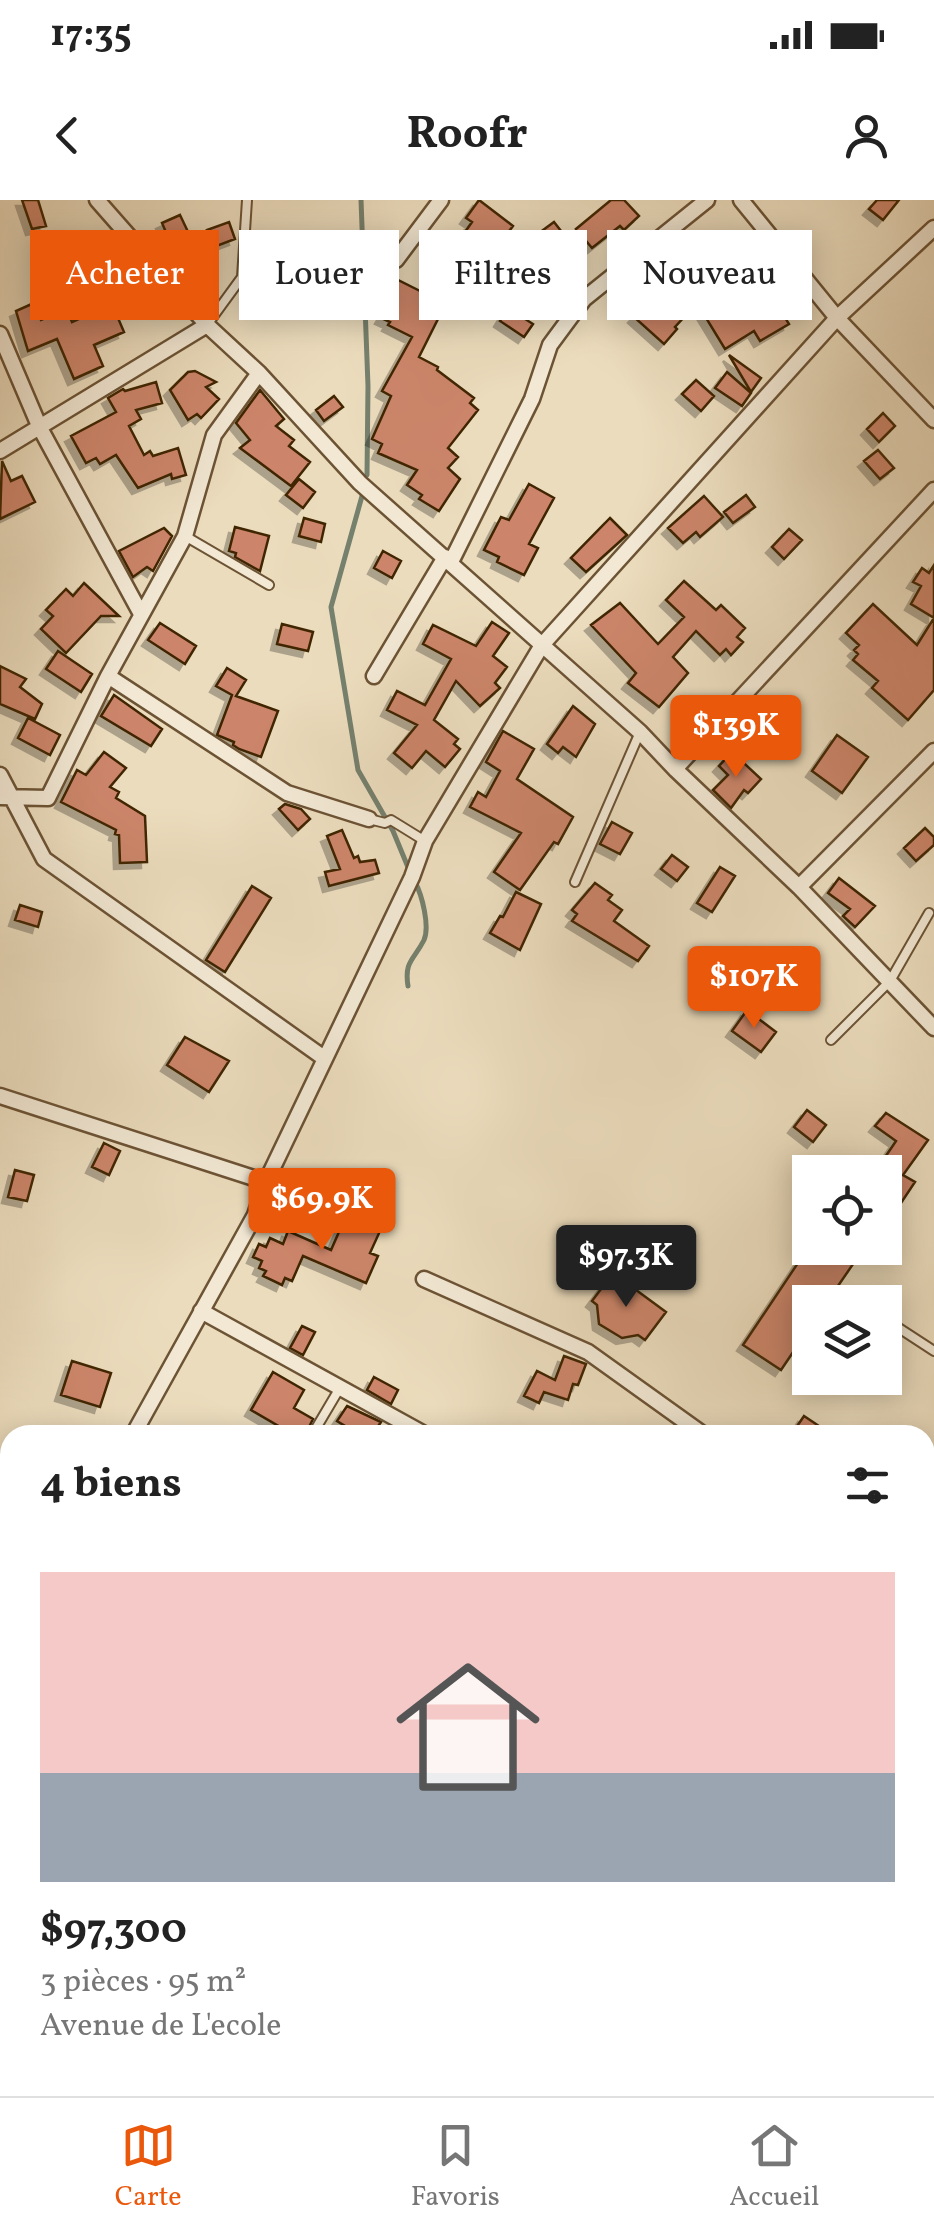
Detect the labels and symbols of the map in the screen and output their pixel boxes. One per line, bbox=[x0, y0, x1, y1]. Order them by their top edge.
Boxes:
pin: $139K bbox=[666, 695, 806, 780]
pin: $107K bbox=[684, 946, 824, 1031]
pin: $69.9K bbox=[241, 1168, 403, 1253]
pin: $97.3K bbox=[545, 1225, 707, 1310]

